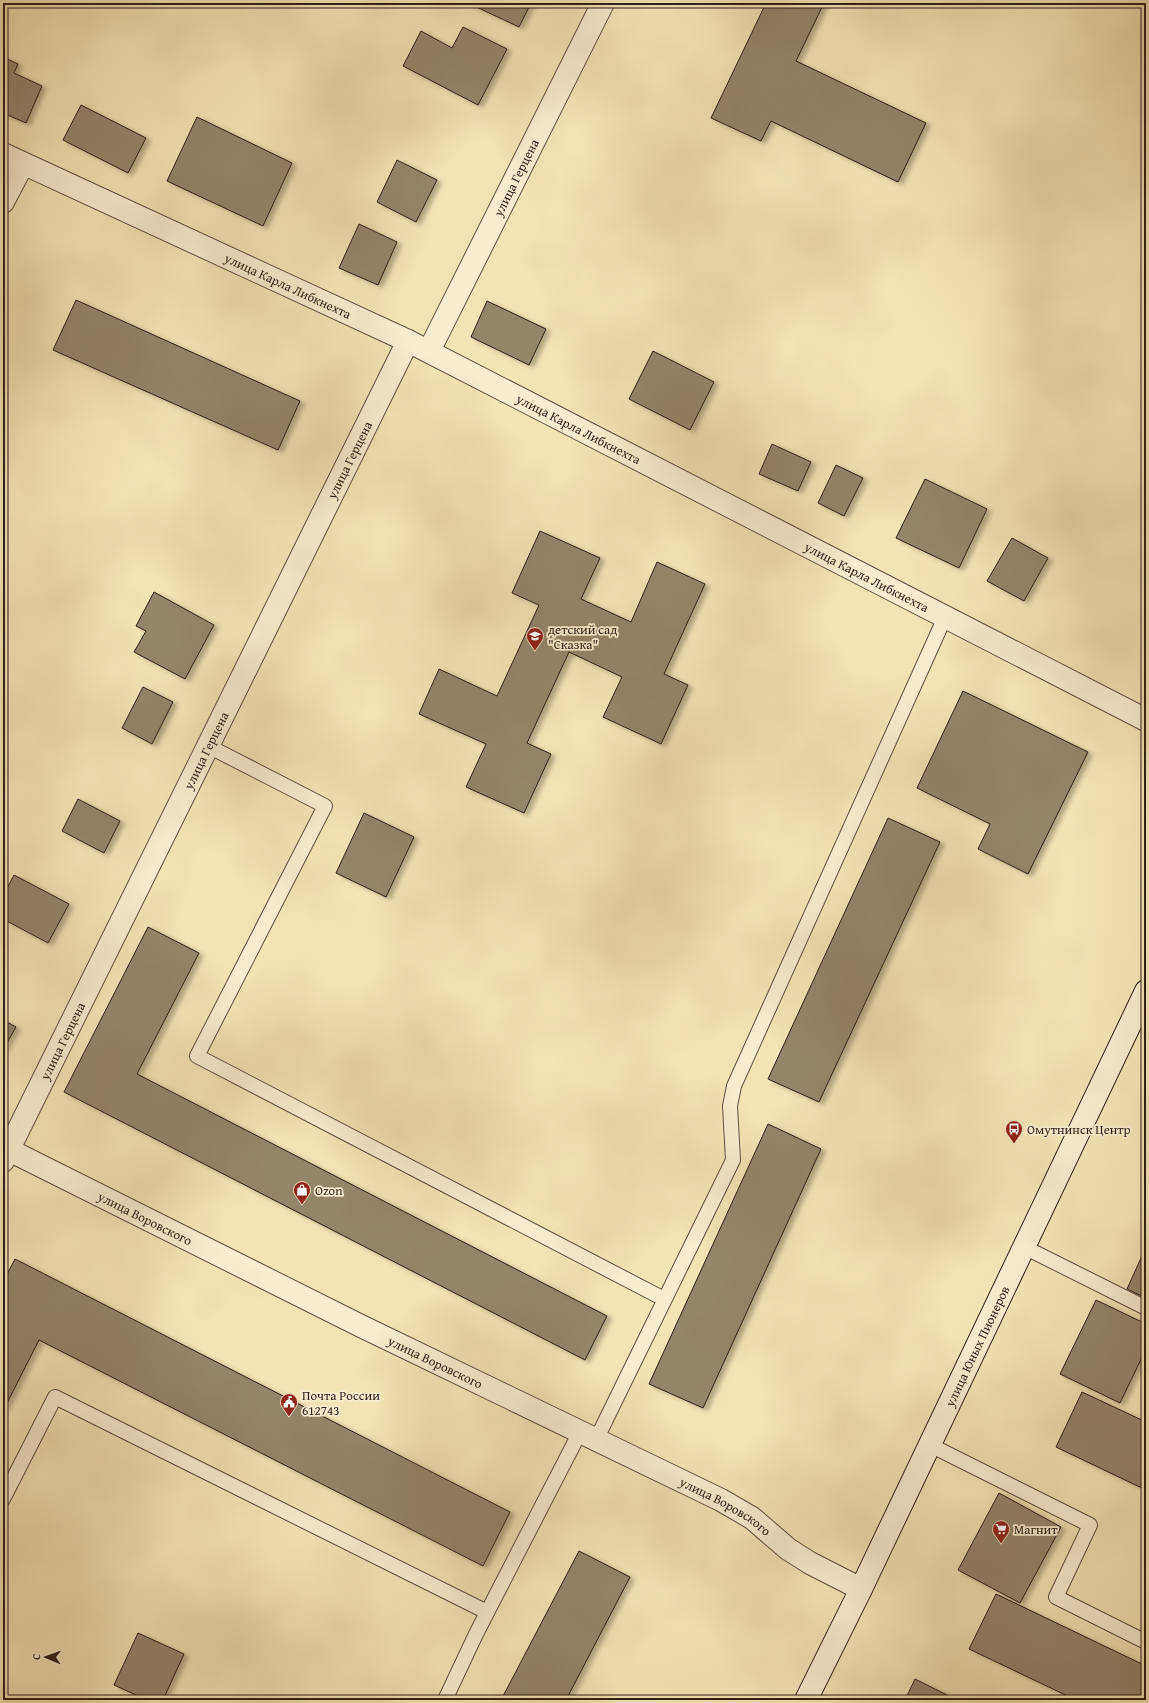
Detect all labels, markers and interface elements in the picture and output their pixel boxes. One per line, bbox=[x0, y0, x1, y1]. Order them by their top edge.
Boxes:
street label: улица Герцена bbox=[488, 135, 544, 221]
street label: улица Карла Либкнехта bbox=[220, 248, 355, 324]
street label: улица Карла Либкнехта bbox=[512, 389, 645, 469]
street label: улица Герцена bbox=[322, 417, 377, 503]
street label: улица Карла Либкнехта bbox=[800, 537, 933, 617]
place label: детский сад "Сказка" bbox=[548, 620, 617, 654]
school or university icon: детский сад "Сказка" bbox=[525, 626, 545, 651]
street label: улица Герцена bbox=[179, 708, 234, 794]
street label: улица Герцена bbox=[35, 998, 90, 1084]
bus stop icon: Омутнинск Центр bbox=[1004, 1119, 1024, 1144]
place label: Омутнинск Центр bbox=[1027, 1120, 1131, 1139]
shop icon: Ozon bbox=[292, 1180, 312, 1205]
place label: Ozon bbox=[315, 1181, 343, 1200]
street label: улица Воровского bbox=[94, 1186, 196, 1250]
street label: улица Юных Пионеров bbox=[940, 1283, 1014, 1411]
street label: улица Воровского bbox=[384, 1331, 486, 1394]
place label: Почта России 612743 bbox=[302, 1386, 380, 1420]
public building icon: Почта России 612743 bbox=[279, 1392, 299, 1417]
street label: улица Воровского bbox=[675, 1472, 775, 1541]
supermarket icon: Магнит bbox=[991, 1519, 1011, 1544]
place label: Магнит bbox=[1014, 1520, 1058, 1539]
north arrow bbox=[26, 1637, 66, 1677]
text: С bbox=[28, 1653, 44, 1660]

